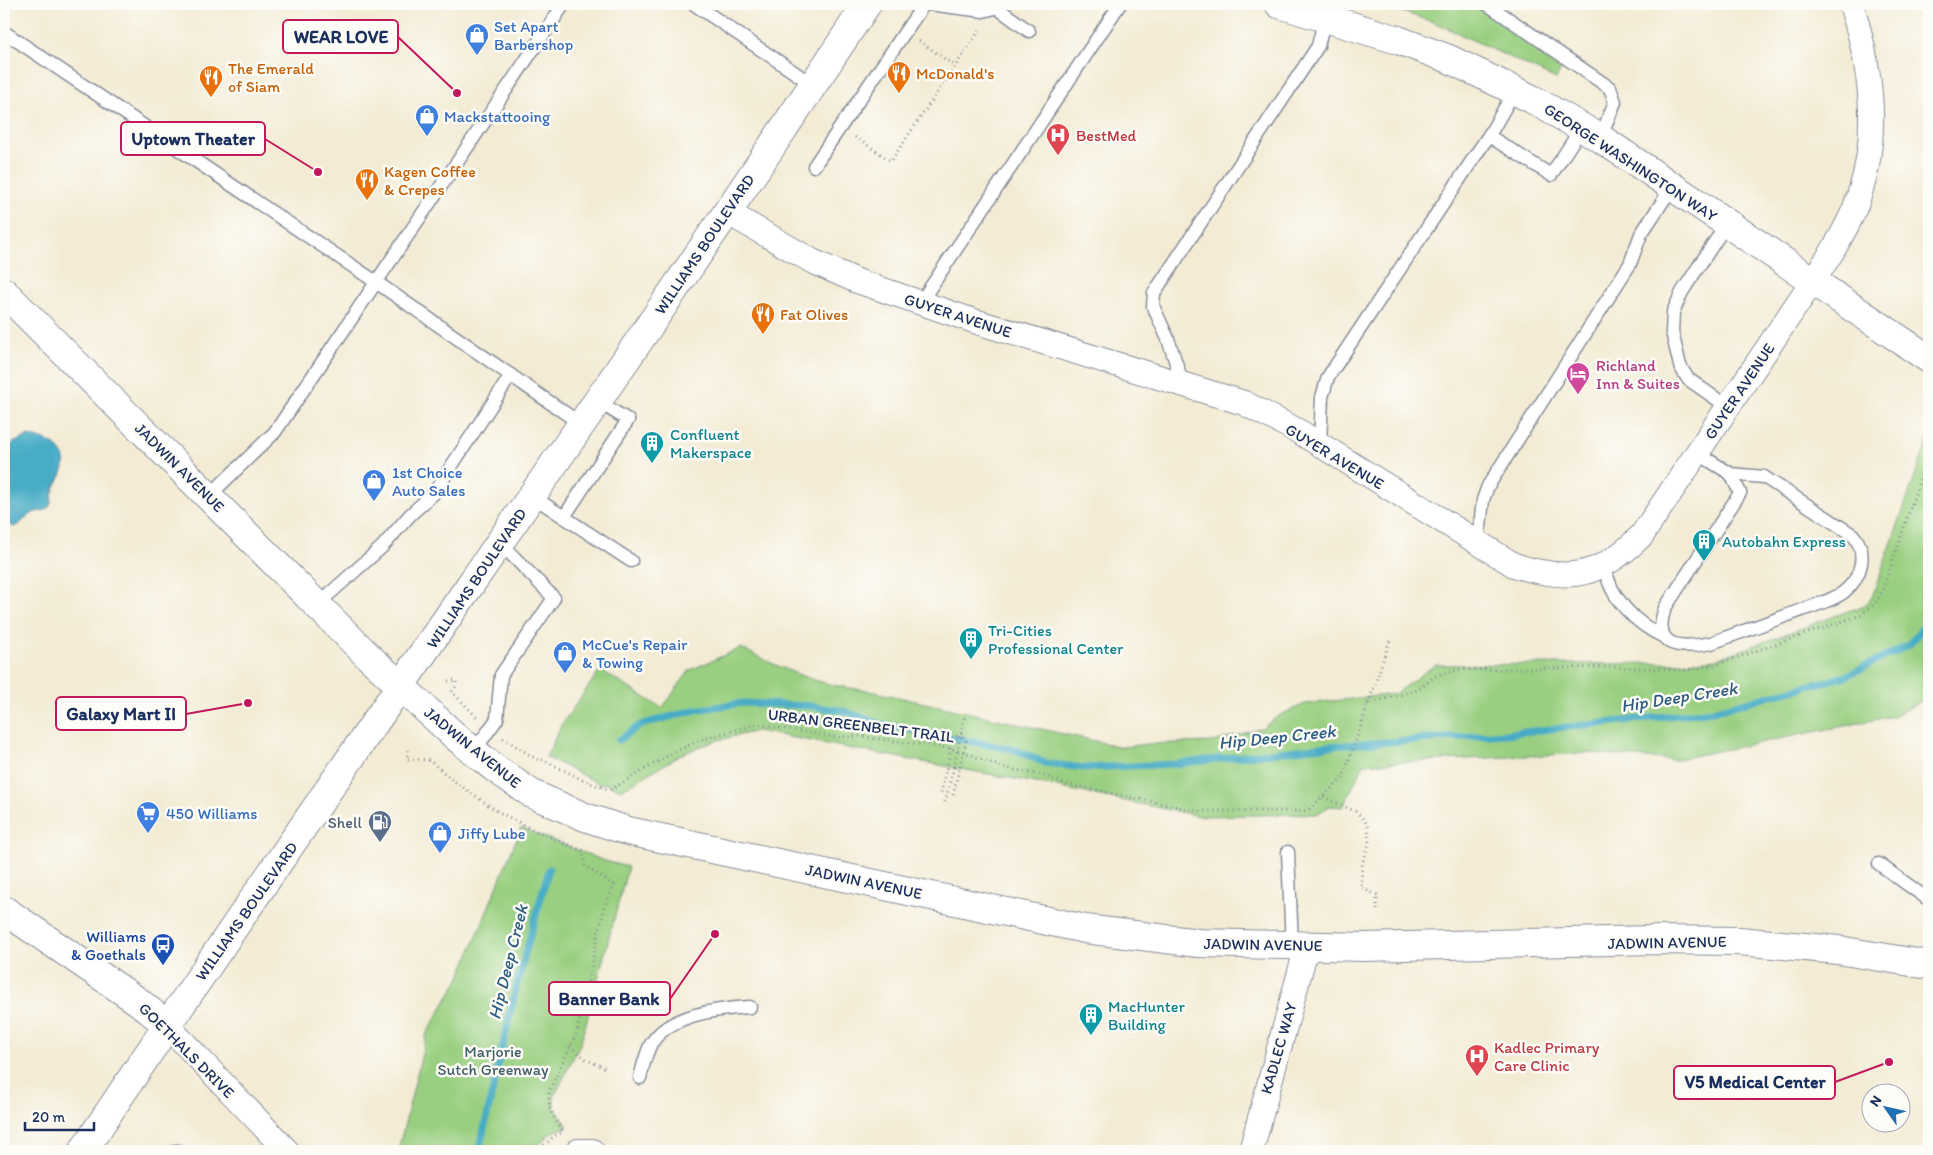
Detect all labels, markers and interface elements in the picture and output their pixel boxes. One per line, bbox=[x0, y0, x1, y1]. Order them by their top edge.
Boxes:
place label: Set Apart Barbershop bbox=[494, 17, 573, 54]
callout: WEAR LOVE bbox=[283, 20, 398, 53]
shop icon: Set Apart Barbershop bbox=[464, 22, 490, 56]
text: WEAR LOVE bbox=[294, 26, 388, 48]
place label: The Emerald of Siam bbox=[228, 59, 314, 96]
restaurant icon: McDonald's bbox=[886, 60, 912, 94]
restaurant icon: The Emerald of Siam bbox=[198, 64, 224, 98]
place label: McDonald's bbox=[916, 64, 994, 83]
street label: GEORGE WASHINGTON WAY bbox=[1541, 99, 1721, 226]
shop icon: Mackstattooing bbox=[414, 103, 440, 137]
place label: Mackstattooing bbox=[444, 107, 551, 126]
callout: Uptown Theater bbox=[121, 122, 265, 155]
hospital icon: BestMed bbox=[1045, 122, 1071, 156]
place label: BestMed bbox=[1076, 126, 1137, 145]
text: Uptown Theater bbox=[131, 128, 256, 150]
place label: Kagen Coffee & Crepes bbox=[384, 162, 476, 199]
restaurant icon: Kagen Coffee & Crepes bbox=[354, 167, 380, 201]
street label: WILLIAMS BOULEVARD bbox=[650, 170, 759, 318]
street label: GUYER AVENUE bbox=[902, 289, 1014, 342]
restaurant icon: Fat Olives bbox=[750, 301, 776, 335]
place label: Fat Olives bbox=[780, 305, 848, 324]
street label: GUYER AVENUE bbox=[1700, 339, 1779, 443]
place label: Richland Inn & Suites bbox=[1596, 356, 1680, 393]
hotel icon: Richland Inn & Suites bbox=[1565, 361, 1591, 395]
street label: JADWIN AVENUE bbox=[131, 419, 229, 516]
street label: GUYER AVENUE bbox=[1282, 419, 1388, 493]
place label: Confluent Makerspace bbox=[670, 425, 752, 462]
building icon: Confluent Makerspace bbox=[639, 430, 665, 464]
place label: 1st Choice Auto Sales bbox=[392, 463, 465, 500]
shop icon: 1st Choice Auto Sales bbox=[361, 468, 387, 502]
street label: WILLIAMS BOULEVARD bbox=[422, 504, 531, 652]
building icon: Autobahn Express bbox=[1691, 528, 1717, 562]
place label: Autobahn Express bbox=[1722, 532, 1846, 551]
place label: Tri-Cities Professional Center bbox=[988, 621, 1124, 658]
building icon: Tri-Cities Professional Center bbox=[958, 626, 984, 660]
place label: McCue's Repair & Towing bbox=[582, 635, 688, 672]
shop icon: McCue's Repair & Towing bbox=[552, 640, 578, 674]
water label: Hip Deep Creek bbox=[1619, 677, 1740, 717]
callout: Galaxy Mart II bbox=[56, 697, 186, 730]
text: Galaxy Mart II bbox=[66, 703, 176, 725]
street label: JADWIN AVENUE bbox=[420, 703, 525, 792]
street label: URBAN GREENBELT TRAIL bbox=[767, 705, 955, 746]
water label: Hip Deep Creek bbox=[1217, 720, 1338, 754]
supermarket icon: 450 Williams bbox=[135, 800, 161, 834]
place label: 450 Williams bbox=[166, 804, 257, 823]
fuel station icon: Shell bbox=[367, 809, 393, 843]
place label: Shell bbox=[328, 813, 362, 832]
shop icon: Jiffy Lube bbox=[427, 820, 453, 854]
place label: Jiffy Lube bbox=[458, 824, 526, 843]
street label: WILLIAMS BOULEVARD bbox=[191, 838, 302, 984]
street label: JADWIN AVENUE bbox=[804, 860, 924, 903]
water label: Hip Deep Creek bbox=[483, 901, 533, 1022]
place label: Williams & Goethals bbox=[71, 927, 146, 964]
bus stop icon: Williams & Goethals bbox=[150, 932, 176, 966]
street label: JADWIN AVENUE bbox=[1607, 932, 1727, 953]
street label: JADWIN AVENUE bbox=[1203, 934, 1323, 955]
callout: Banner Bank bbox=[549, 982, 670, 1015]
text: Banner Bank bbox=[559, 988, 660, 1010]
place label: MacHunter Building bbox=[1108, 997, 1185, 1034]
street label: GOETHALS DRIVE bbox=[135, 999, 238, 1102]
street label: KADLEC WAY bbox=[1256, 1000, 1301, 1096]
building icon: MacHunter Building bbox=[1078, 1002, 1104, 1036]
place label: Kadlec Primary Care Clinic bbox=[1494, 1038, 1600, 1075]
park label: Marjorie Sutch Greenway bbox=[437, 1042, 549, 1079]
hospital icon: Kadlec Primary Care Clinic bbox=[1464, 1043, 1490, 1077]
callout: V5 Medical Center bbox=[1674, 1066, 1835, 1099]
text: V5 Medical Center bbox=[1684, 1071, 1826, 1093]
north arrow bbox=[1860, 1082, 1910, 1132]
text: N bbox=[1866, 1092, 1885, 1110]
scale bar bbox=[25, 1100, 94, 1132]
text: 20 m bbox=[32, 1108, 66, 1126]

